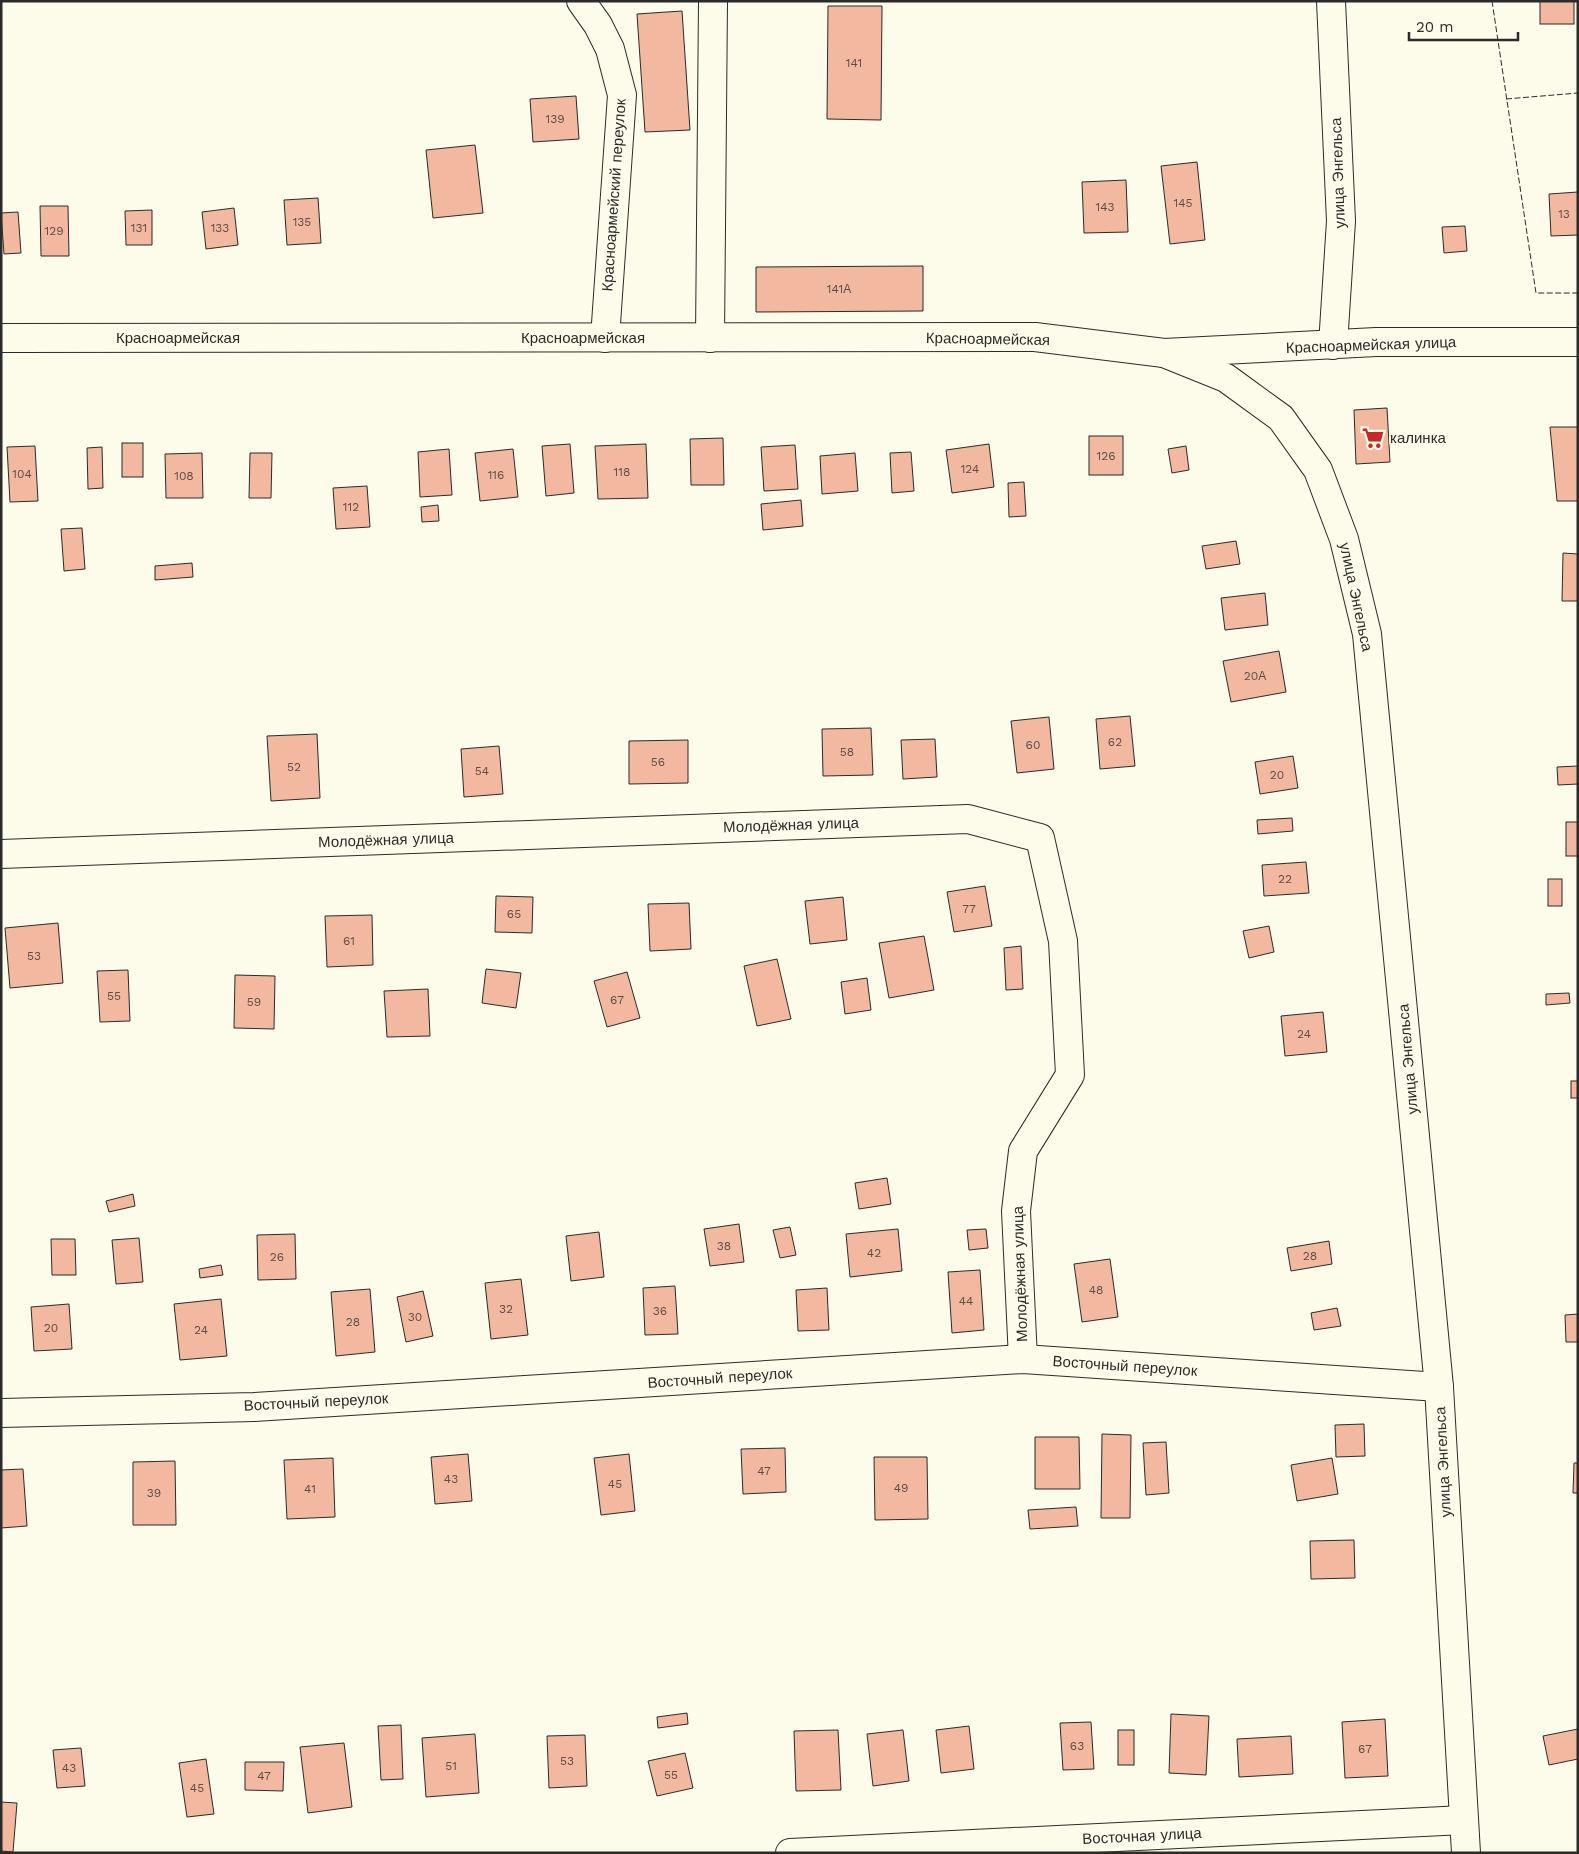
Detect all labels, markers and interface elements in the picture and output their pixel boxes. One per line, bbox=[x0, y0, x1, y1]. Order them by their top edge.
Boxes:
scale bar bbox=[1409, 10, 1518, 42]
text: 20 m bbox=[1416, 18, 1454, 36]
house number: 141 bbox=[846, 56, 862, 70]
street label: Красноармейский переулок bbox=[598, 98, 630, 292]
house number: 139 bbox=[545, 112, 565, 126]
street label: улица Энгельса bbox=[1327, 117, 1349, 229]
house number: 145 bbox=[1174, 196, 1193, 210]
house number: 143 bbox=[1095, 200, 1115, 214]
house number: 13 bbox=[1558, 207, 1570, 221]
house number: 135 bbox=[293, 215, 311, 229]
house number: 131 bbox=[131, 221, 147, 235]
house number: 133 bbox=[211, 221, 229, 235]
house number: 129 bbox=[44, 224, 64, 238]
house number: 141А bbox=[827, 282, 851, 296]
street label: Красноармейская bbox=[116, 329, 240, 347]
street label: Красноармейская bbox=[521, 329, 645, 347]
street label: Красноармейская bbox=[926, 329, 1050, 349]
street label: Красноармейская улица bbox=[1285, 333, 1457, 357]
supermarket icon: калинка bbox=[1360, 425, 1386, 451]
place label: калинка bbox=[1390, 429, 1447, 447]
house number: 126 bbox=[1097, 449, 1115, 463]
house number: 124 bbox=[961, 462, 979, 476]
house number: 118 bbox=[614, 465, 630, 479]
house number: 104 bbox=[12, 467, 32, 481]
house number: 116 bbox=[488, 468, 504, 482]
house number: 108 bbox=[174, 469, 194, 483]
house number: 112 bbox=[343, 500, 359, 514]
street label: улица Энгельса bbox=[1336, 541, 1376, 654]
house number: 20А bbox=[1244, 669, 1266, 683]
house number: 62 bbox=[1108, 735, 1122, 749]
house number: 60 bbox=[1026, 738, 1040, 752]
house number: 58 bbox=[840, 745, 854, 759]
house number: 56 bbox=[651, 755, 665, 769]
house number: 52 bbox=[287, 760, 301, 774]
house number: 54 bbox=[475, 764, 489, 778]
house number: 20 bbox=[1270, 768, 1284, 782]
street label: Молодёжная улица bbox=[723, 814, 860, 836]
street label: Молодёжная улица bbox=[318, 829, 455, 851]
house number: 22 bbox=[1278, 872, 1292, 886]
house number: 77 bbox=[962, 902, 976, 916]
house number: 65 bbox=[507, 907, 521, 921]
house number: 61 bbox=[343, 934, 355, 948]
house number: 53 bbox=[27, 949, 41, 963]
house number: 55 bbox=[107, 989, 121, 1003]
house number: 67 bbox=[610, 993, 624, 1007]
house number: 59 bbox=[247, 995, 261, 1009]
street label: улица Энгельса bbox=[1394, 1002, 1422, 1115]
house number: 24 bbox=[1297, 1027, 1311, 1041]
street label: Молодёжная улица bbox=[1009, 1205, 1031, 1342]
house number: 38 bbox=[717, 1239, 731, 1253]
house number: 42 bbox=[867, 1246, 881, 1260]
house number: 28 bbox=[1303, 1249, 1317, 1263]
house number: 26 bbox=[270, 1250, 284, 1264]
house number: 48 bbox=[1089, 1283, 1103, 1297]
house number: 44 bbox=[959, 1294, 973, 1308]
house number: 32 bbox=[499, 1302, 513, 1316]
house number: 36 bbox=[653, 1304, 667, 1318]
house number: 30 bbox=[408, 1310, 422, 1324]
house number: 28 bbox=[346, 1315, 360, 1329]
house number: 20 bbox=[44, 1321, 58, 1335]
house number: 24 bbox=[194, 1323, 208, 1337]
street label: Восточный переулок bbox=[1052, 1352, 1198, 1380]
street label: Восточный переулок bbox=[647, 1364, 793, 1392]
street label: Восточный переулок bbox=[243, 1389, 389, 1415]
street label: улица Энгельса bbox=[1431, 1406, 1455, 1518]
house number: 47 bbox=[757, 1464, 771, 1478]
house number: 43 bbox=[444, 1472, 458, 1486]
house number: 45 bbox=[608, 1477, 622, 1491]
house number: 49 bbox=[894, 1481, 908, 1495]
house number: 41 bbox=[304, 1482, 316, 1496]
house number: 39 bbox=[147, 1486, 161, 1500]
house number: 63 bbox=[1070, 1739, 1084, 1753]
house number: 67 bbox=[1358, 1742, 1372, 1756]
house number: 53 bbox=[560, 1754, 574, 1768]
house number: 51 bbox=[445, 1759, 457, 1773]
house number: 43 bbox=[62, 1761, 76, 1775]
house number: 55 bbox=[664, 1768, 678, 1782]
house number: 47 bbox=[257, 1769, 271, 1783]
house number: 45 bbox=[190, 1781, 204, 1795]
street label: Восточная улица bbox=[1082, 1824, 1203, 1848]

